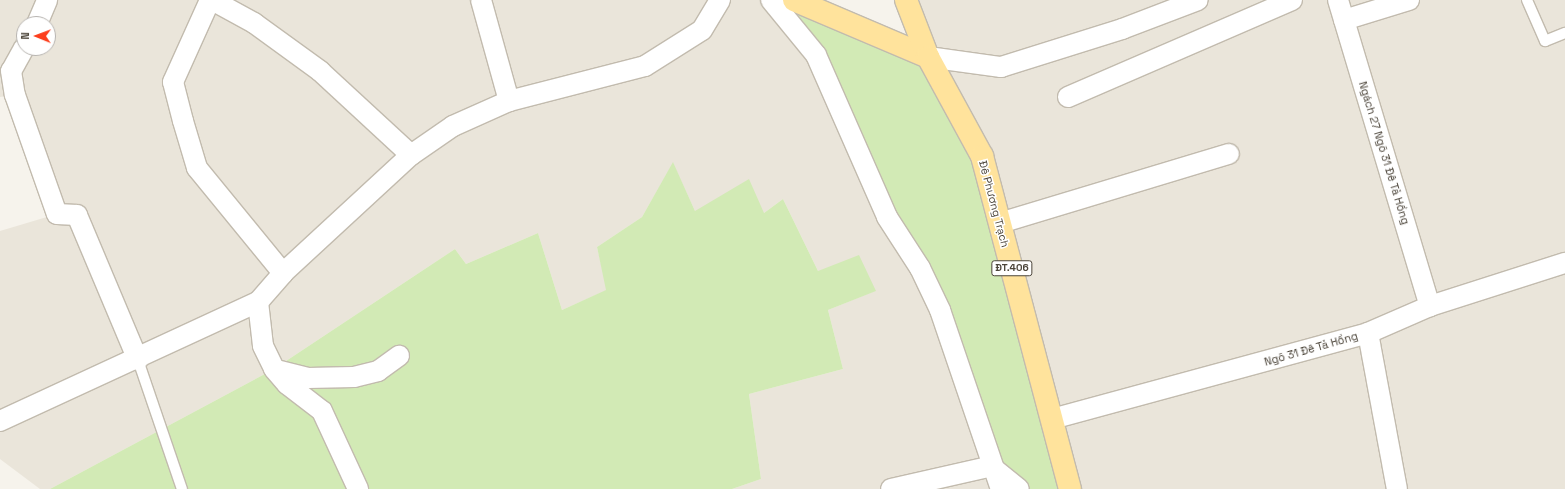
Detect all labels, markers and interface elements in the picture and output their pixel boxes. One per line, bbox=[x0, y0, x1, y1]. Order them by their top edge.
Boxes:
north arrow bbox=[16, 16, 56, 56]
text: N bbox=[18, 32, 32, 40]
street label: Ngách 27 Ngõ 31 Đê Tả Hồng bbox=[1356, 80, 1412, 226]
street label: Đê Phương Trạch bbox=[976, 159, 1012, 249]
road number: ĐT.406 bbox=[991, 260, 1033, 276]
street label: Ngõ 31 Đê Tả Hồng bbox=[1263, 329, 1359, 369]

